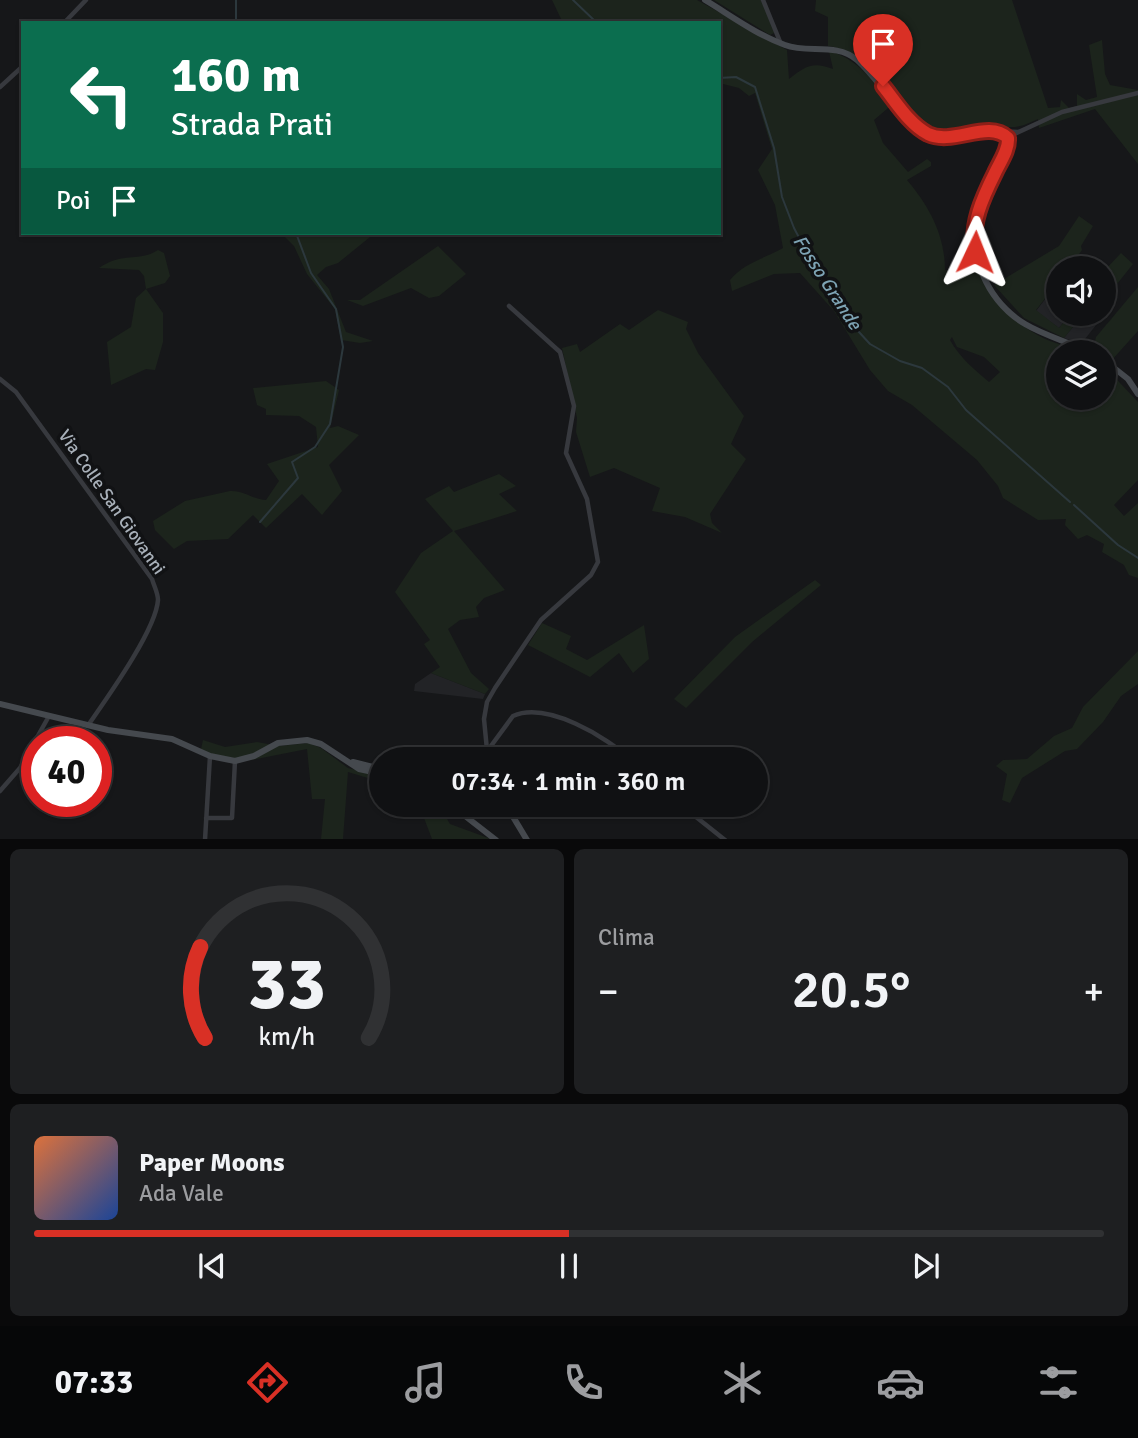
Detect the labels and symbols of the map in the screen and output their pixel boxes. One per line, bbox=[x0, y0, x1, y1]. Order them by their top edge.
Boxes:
pin bbox=[853, 14, 913, 86]
position arrow bbox=[938, 215, 1012, 289]
water label: Fosso Grande bbox=[788, 230, 868, 336]
street label: Via Colle San Giovanni bbox=[54, 425, 170, 579]
speed limit sign: 40 bbox=[21, 726, 112, 817]

